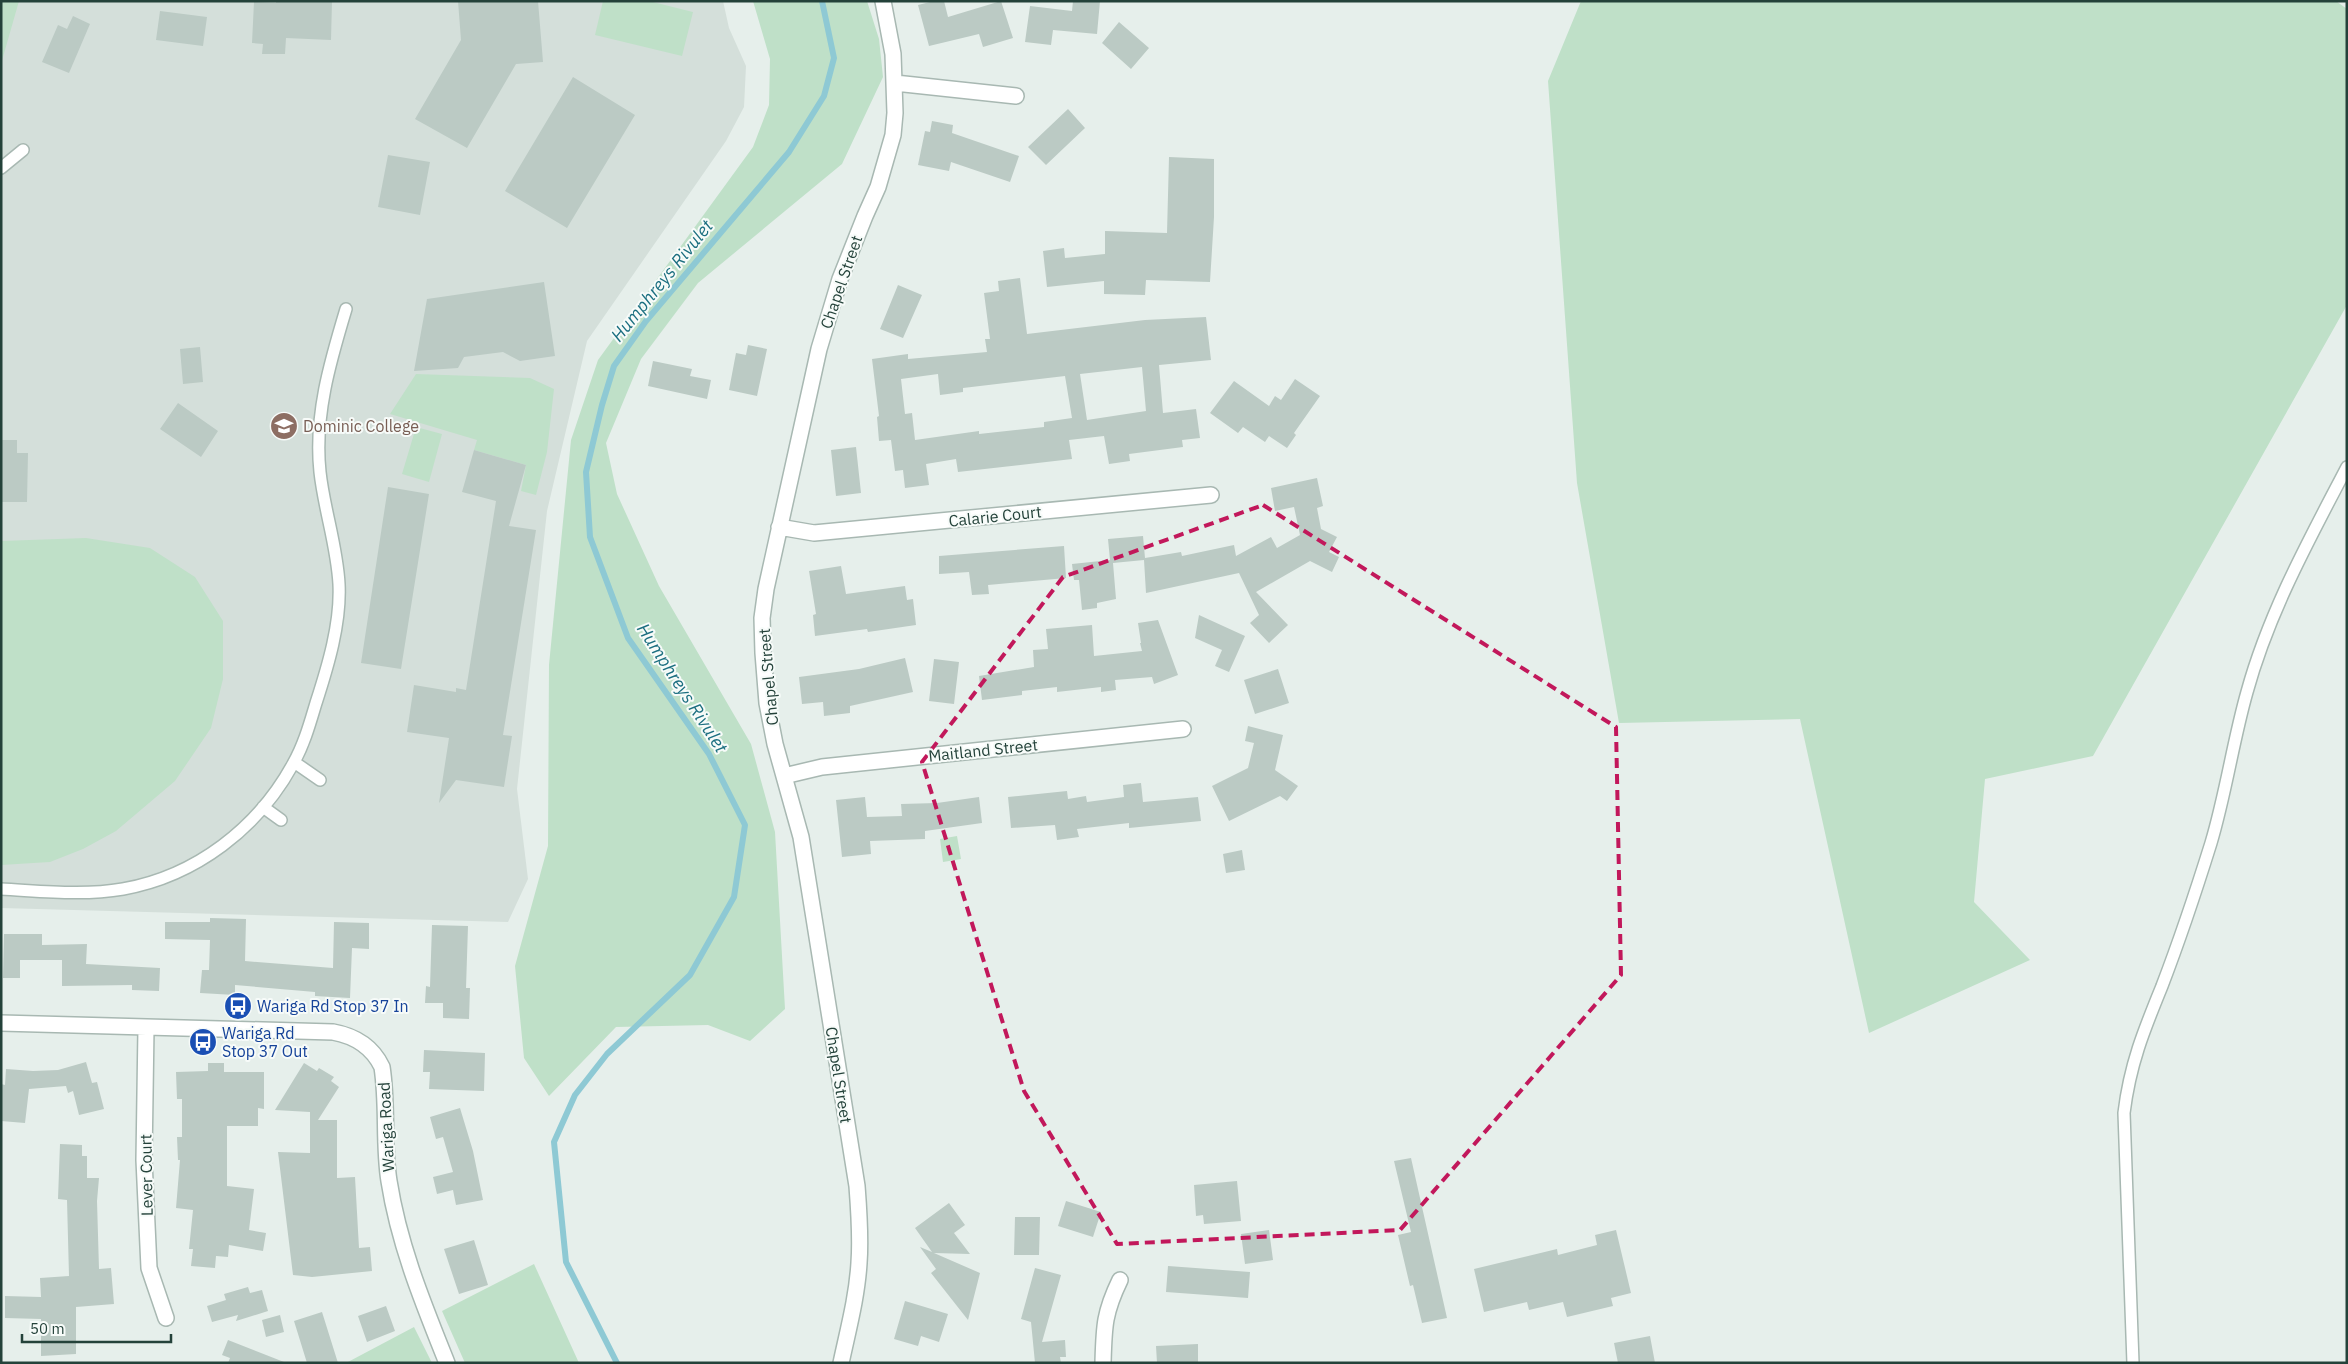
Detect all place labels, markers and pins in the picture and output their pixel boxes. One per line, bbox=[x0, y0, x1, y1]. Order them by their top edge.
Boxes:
school or university icon: Dominic College bbox=[269, 411, 299, 441]
place label: Dominic College bbox=[303, 416, 419, 436]
bus stop icon: Wariga Rd Stop 37 In bbox=[223, 991, 253, 1021]
place label: Wariga Rd Stop 37 In bbox=[257, 996, 409, 1016]
place label: Wariga Rd Stop 37 Out bbox=[222, 1023, 308, 1061]
bus stop icon: Wariga Rd Stop 37 Out bbox=[188, 1027, 218, 1057]

